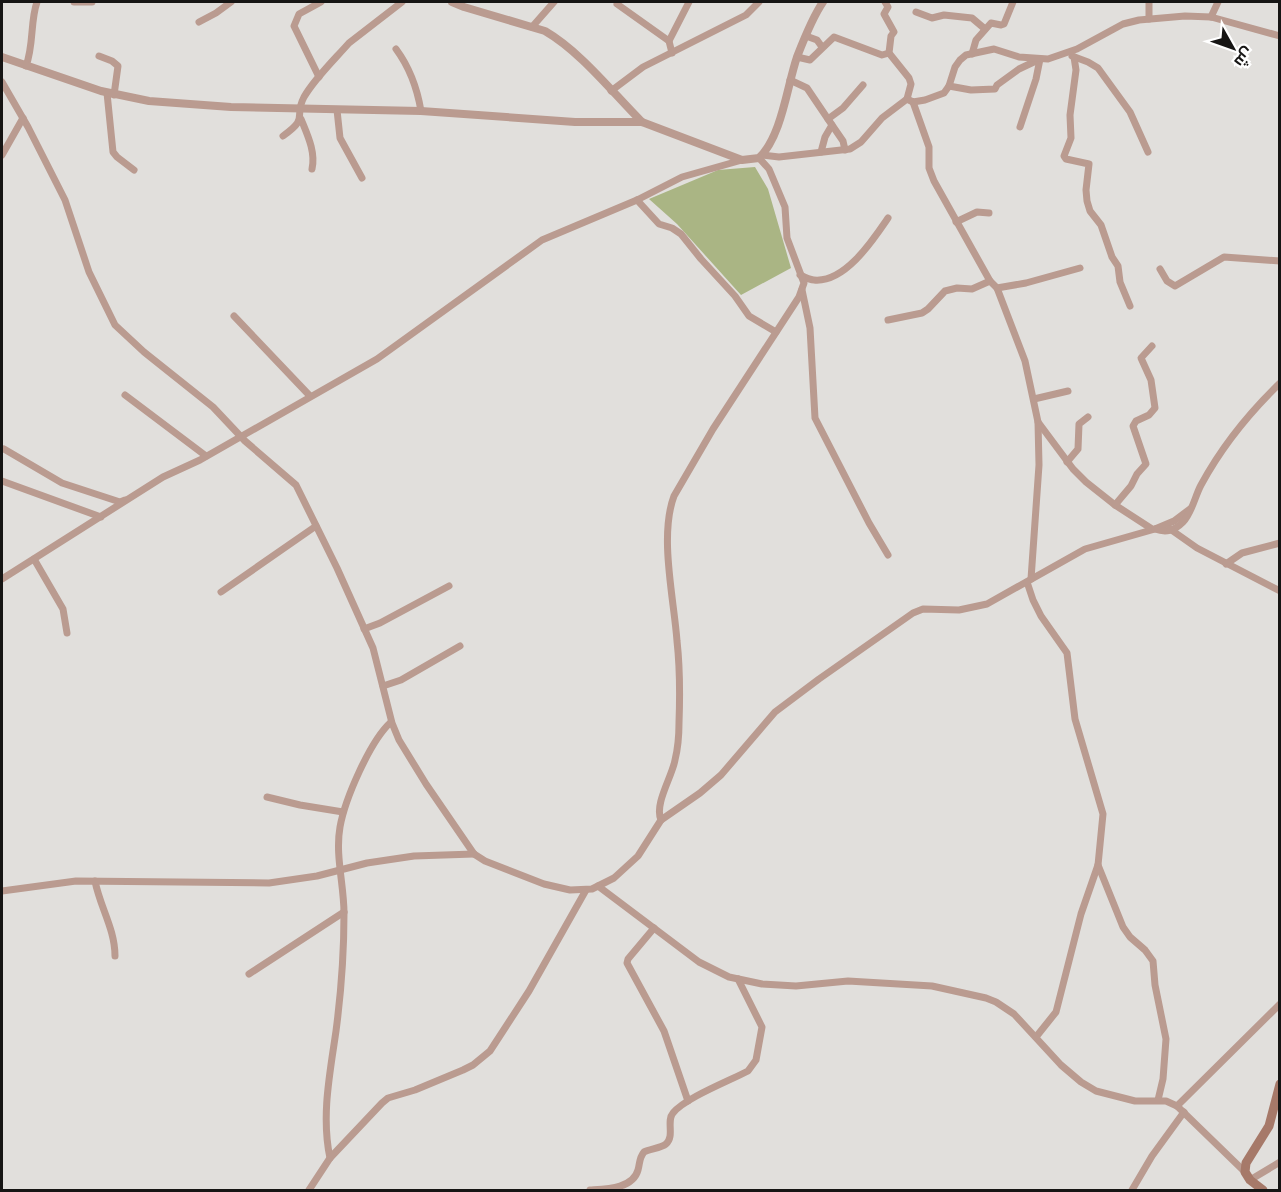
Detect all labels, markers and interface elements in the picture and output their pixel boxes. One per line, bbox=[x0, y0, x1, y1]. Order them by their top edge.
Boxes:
north arrow bbox=[1203, 18, 1263, 78]
text: ش bbox=[1230, 43, 1259, 72]

